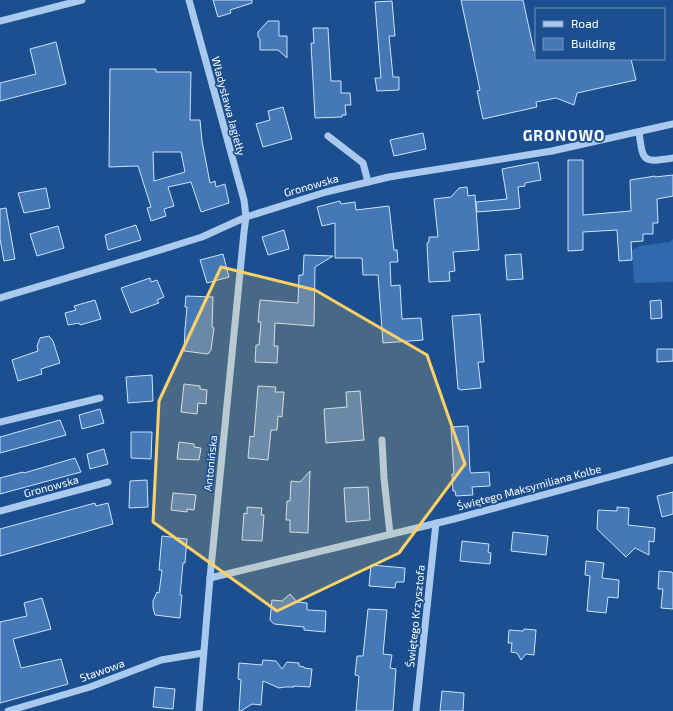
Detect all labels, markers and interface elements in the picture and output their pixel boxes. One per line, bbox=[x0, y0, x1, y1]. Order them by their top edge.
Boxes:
legend bbox=[535, 8, 665, 60]
text: Road bbox=[571, 16, 599, 30]
text: Building bbox=[571, 36, 616, 50]
street label: Władysława Jagiełły bbox=[210, 55, 249, 157]
district label: GRONOWO bbox=[523, 126, 605, 144]
street label: Gronowska bbox=[282, 171, 340, 199]
street label: Antonińska bbox=[201, 434, 219, 492]
street label: Świętego Maksymiliana Kolbe bbox=[455, 461, 603, 513]
street label: Gronowska bbox=[22, 472, 80, 500]
street label: Świętego Krzysztofa bbox=[403, 564, 427, 668]
street label: Stawowa bbox=[78, 656, 126, 684]

